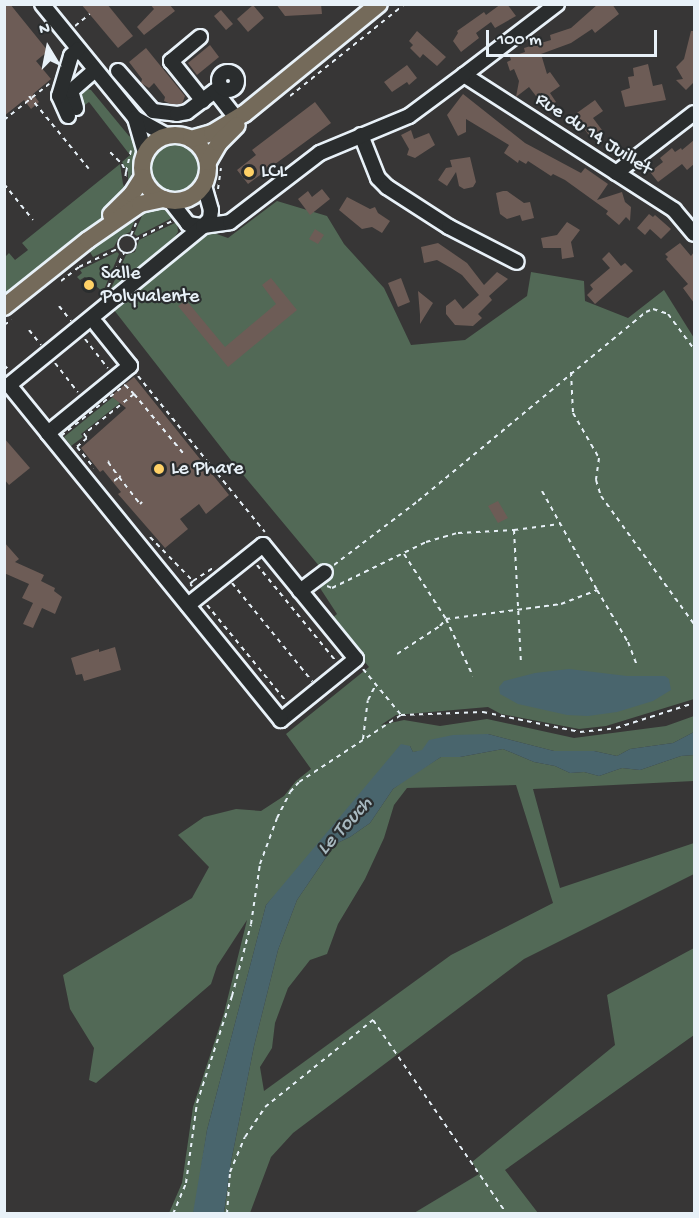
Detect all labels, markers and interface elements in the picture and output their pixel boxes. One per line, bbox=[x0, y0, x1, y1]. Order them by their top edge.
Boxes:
north arrow bbox=[18, 18, 78, 78]
scale bar bbox=[489, 18, 660, 56]
text: N bbox=[38, 20, 52, 40]
text: 100 m bbox=[497, 30, 542, 51]
street label: Rue du 14 Juillet bbox=[530, 88, 656, 182]
place label: LCL bbox=[261, 160, 286, 184]
marker: LCL bbox=[242, 165, 256, 179]
place label: Salle Polyvalente bbox=[101, 262, 199, 309]
marker: Salle Polyvalente bbox=[82, 278, 96, 292]
place label: Le Phare bbox=[171, 457, 244, 481]
marker: Le Phare bbox=[152, 462, 166, 476]
water label: Le Touch bbox=[313, 793, 379, 861]

